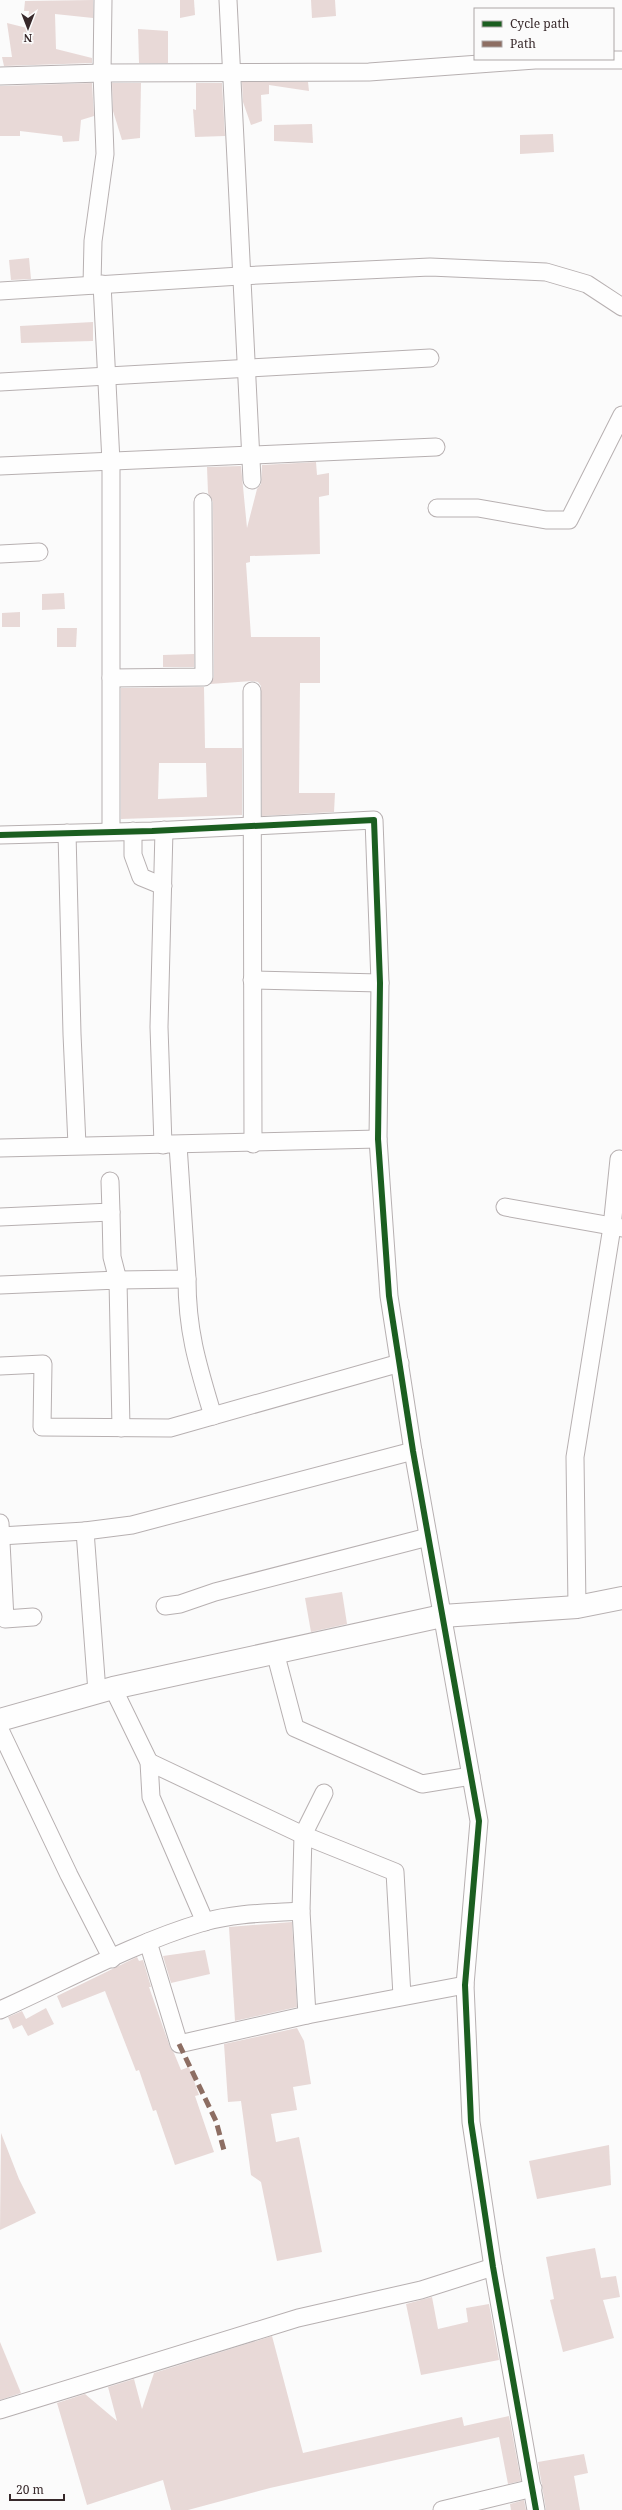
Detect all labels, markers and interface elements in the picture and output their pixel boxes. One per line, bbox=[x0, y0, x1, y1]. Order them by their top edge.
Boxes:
north arrow bbox=[8, 8, 48, 48]
legend bbox=[474, 8, 614, 60]
text: Cycle path bbox=[510, 15, 570, 32]
text: N bbox=[23, 31, 32, 46]
text: Path bbox=[510, 35, 536, 52]
scale bar bbox=[10, 2476, 64, 2502]
text: 20 m bbox=[16, 2481, 44, 2498]

